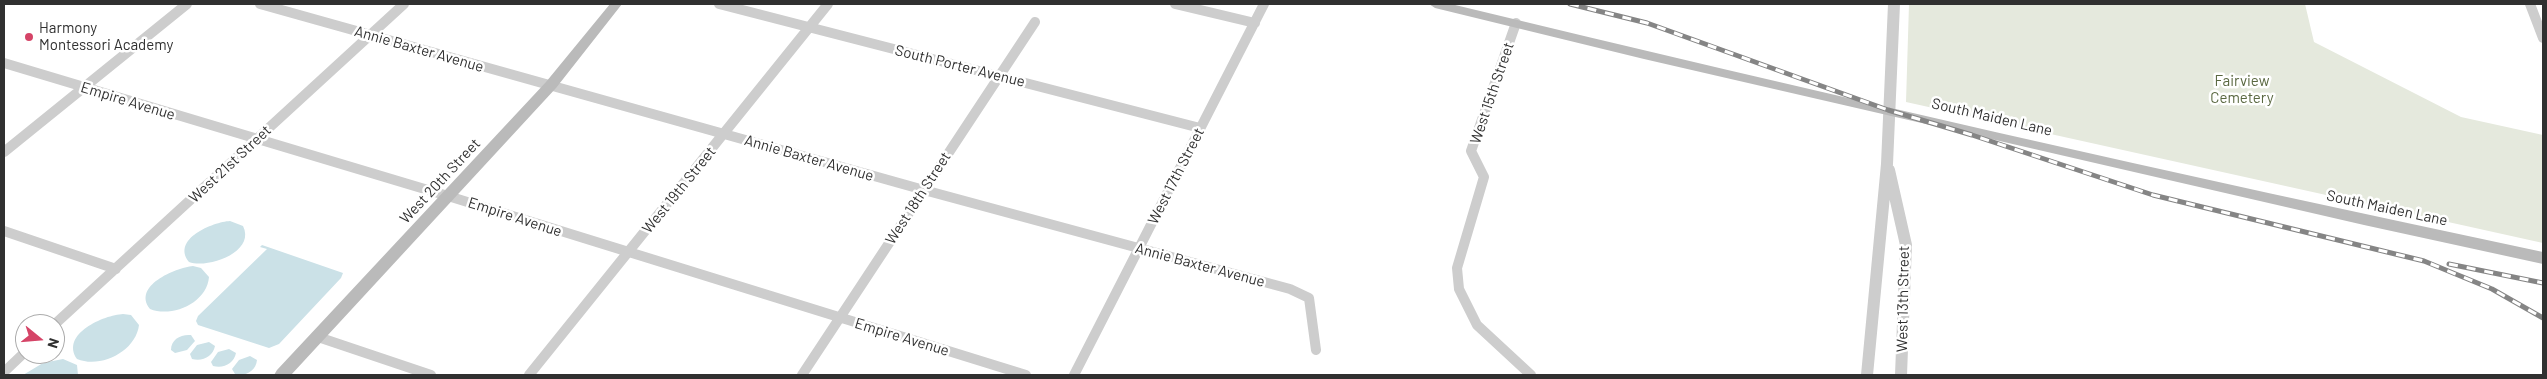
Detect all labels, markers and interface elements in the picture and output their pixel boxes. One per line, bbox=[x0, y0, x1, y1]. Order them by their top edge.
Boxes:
place label: Harmony Montessori Academy bbox=[39, 19, 173, 54]
street label: Annie Baxter Avenue bbox=[352, 22, 486, 76]
marker: Harmony Montessori Academy bbox=[23, 31, 35, 43]
street label: West 15th Street bbox=[1466, 40, 1518, 146]
street label: South Porter Avenue bbox=[893, 41, 1027, 91]
park label: Fairview Cemetery bbox=[2210, 72, 2274, 107]
street label: Empire Avenue bbox=[79, 78, 177, 124]
street label: South Maiden Lane bbox=[1930, 94, 2054, 140]
street label: West 21st Street bbox=[185, 121, 275, 207]
street label: West 17th Street bbox=[1144, 125, 1208, 227]
street label: Annie Baxter Avenue bbox=[742, 131, 876, 185]
street label: West 20th Street bbox=[396, 135, 484, 227]
street label: West 19th Street bbox=[638, 143, 720, 237]
street label: West 18th Street bbox=[881, 148, 955, 248]
street label: South Maiden Lane bbox=[2325, 186, 2449, 230]
street label: Empire Avenue bbox=[466, 193, 564, 241]
street label: Annie Baxter Avenue bbox=[1133, 239, 1267, 291]
street label: West 13th Street bbox=[1893, 246, 1913, 352]
north arrow bbox=[15, 314, 65, 364]
street label: Empire Avenue bbox=[853, 314, 951, 360]
text: N bbox=[44, 336, 63, 350]

